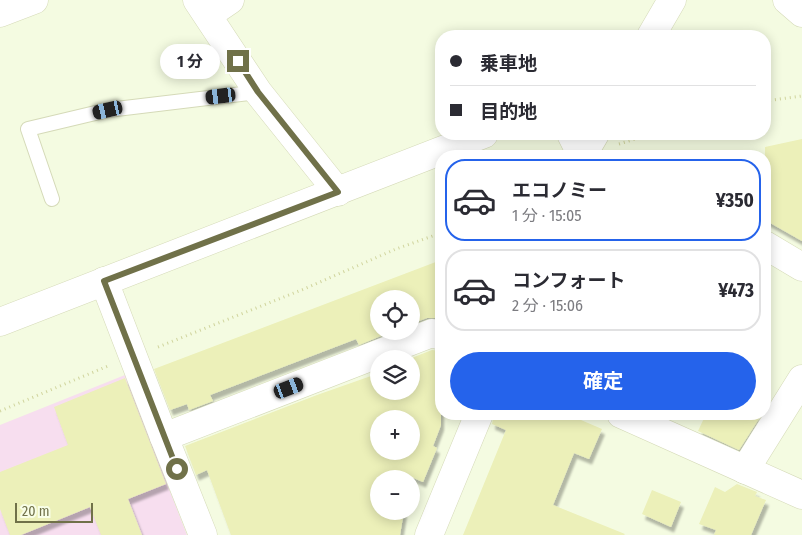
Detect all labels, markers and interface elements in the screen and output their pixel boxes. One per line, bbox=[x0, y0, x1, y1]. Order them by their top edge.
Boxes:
callout: 1 分 bbox=[160, 44, 220, 78]
route end bbox=[227, 50, 249, 72]
text: 1 分 bbox=[177, 52, 203, 71]
text: 乗車地 bbox=[480, 52, 537, 75]
car bbox=[205, 87, 236, 105]
car bbox=[91, 99, 124, 121]
text: 目的地 bbox=[480, 100, 537, 123]
icon: car bbox=[452, 178, 497, 223]
text: エコノミー bbox=[512, 179, 607, 202]
text: ¥350 bbox=[716, 189, 754, 212]
text: 1 分 · 15:05 bbox=[512, 206, 582, 225]
icon: car bbox=[452, 268, 497, 313]
text: コンフォート bbox=[512, 269, 625, 292]
text: ¥473 bbox=[718, 279, 754, 302]
map controls bbox=[370, 290, 420, 520]
button: locate bbox=[370, 290, 420, 340]
text: 2 分 · 15:06 bbox=[512, 296, 583, 315]
button: layers bbox=[370, 350, 420, 400]
button: 確定 bbox=[450, 352, 756, 410]
car bbox=[272, 376, 305, 400]
button: + bbox=[370, 410, 420, 460]
route start bbox=[166, 458, 188, 480]
button: − bbox=[370, 470, 420, 520]
scale bar bbox=[15, 500, 92, 523]
text: 20 m bbox=[22, 503, 50, 520]

